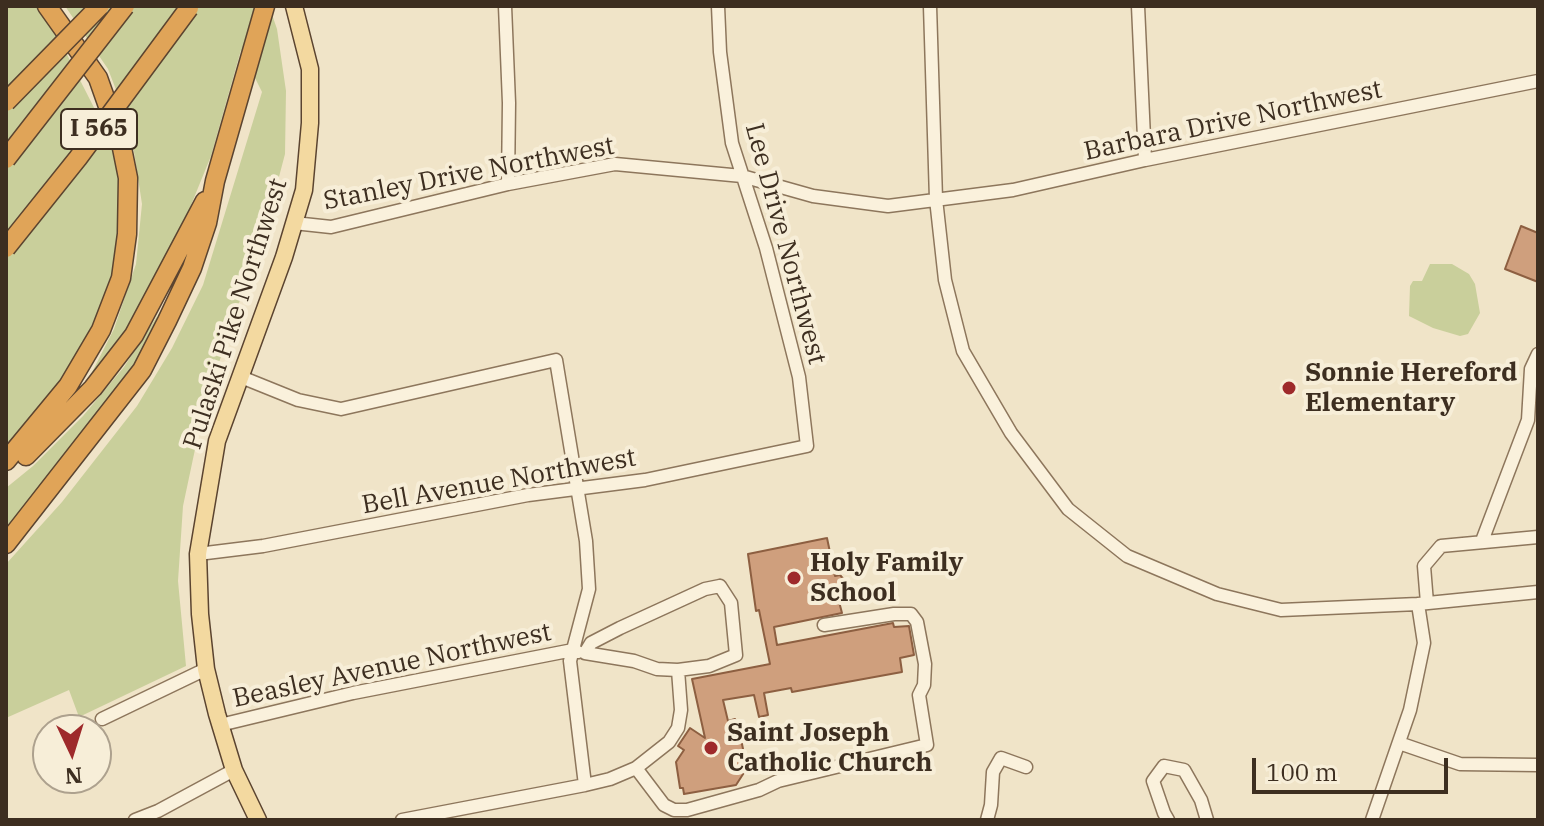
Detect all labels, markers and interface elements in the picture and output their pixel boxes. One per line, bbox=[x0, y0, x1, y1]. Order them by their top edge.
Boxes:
street label: Barbara Drive Northwest bbox=[1081, 74, 1385, 168]
road number: I 565 bbox=[61, 109, 137, 149]
street label: Lee Drive Northwest bbox=[738, 120, 832, 368]
street label: Stanley Drive Northwest bbox=[321, 130, 617, 218]
street label: Pulaski Pike Northwest bbox=[177, 175, 295, 453]
place label: Sonnie Hereford Elementary bbox=[1305, 357, 1517, 418]
marker: Sonnie Hereford Elementary bbox=[1280, 379, 1298, 397]
street label: Bell Avenue Northwest bbox=[360, 443, 638, 521]
place label: Holy Family School bbox=[810, 547, 963, 608]
marker: Holy Family School bbox=[785, 569, 803, 587]
street label: Beasley Avenue Northwest bbox=[230, 617, 554, 715]
north arrow bbox=[32, 714, 112, 794]
place label: Saint Joseph Catholic Church bbox=[727, 717, 932, 778]
marker: Saint Joseph Catholic Church bbox=[702, 739, 720, 757]
scale bar bbox=[1256, 742, 1452, 792]
text: 100 m bbox=[1266, 756, 1338, 788]
text: N bbox=[64, 761, 83, 792]

